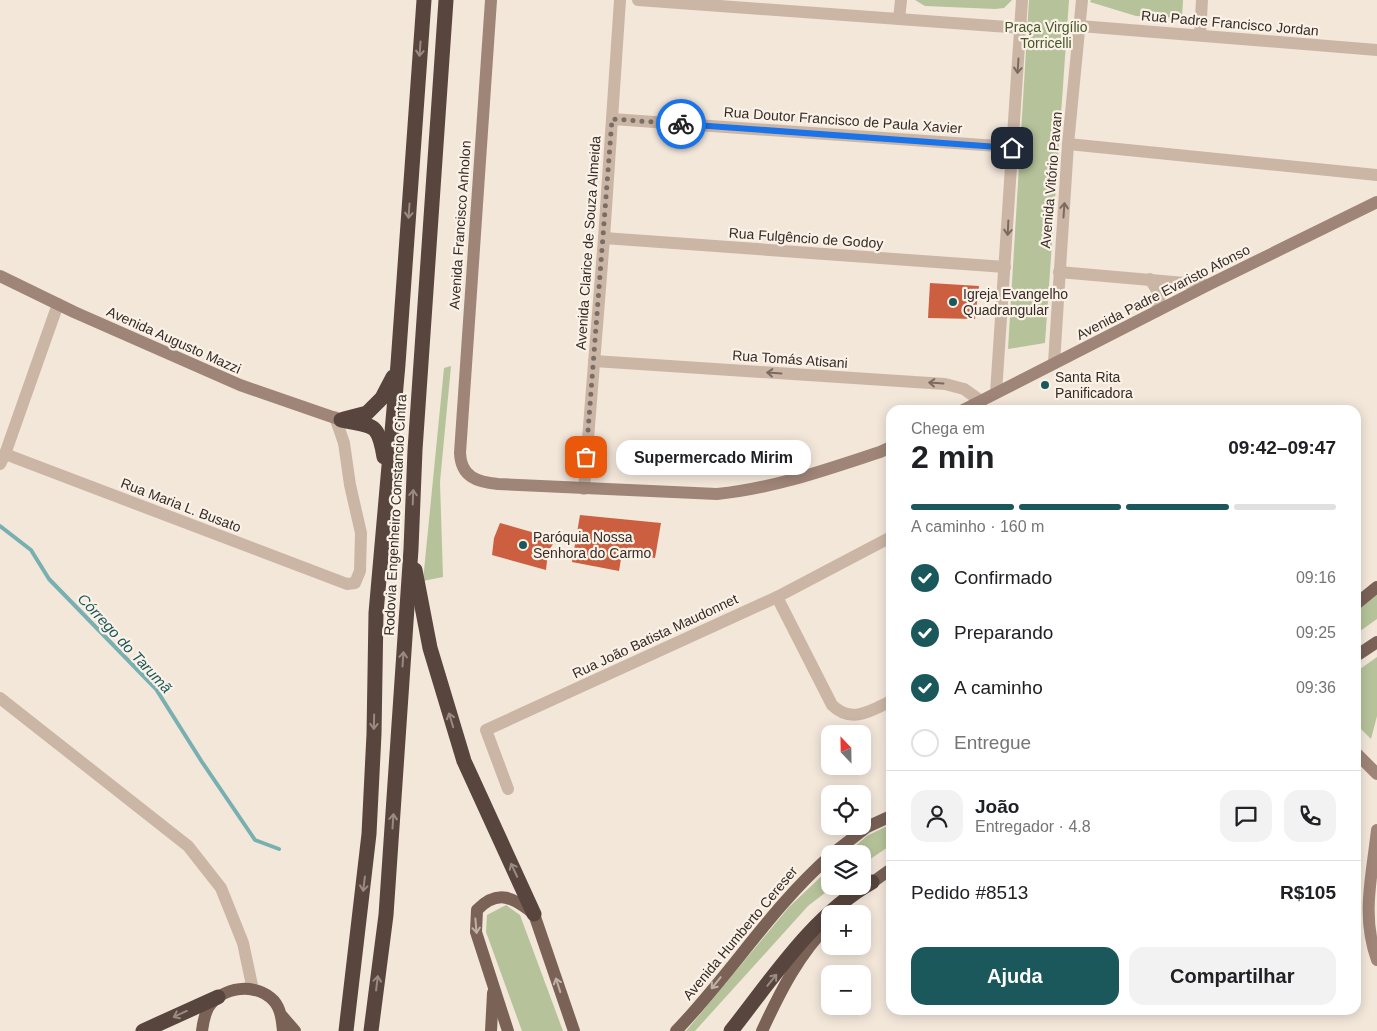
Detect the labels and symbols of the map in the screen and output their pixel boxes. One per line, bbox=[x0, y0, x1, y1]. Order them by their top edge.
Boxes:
street label: Rua Padre Francisco Jordan bbox=[1141, 7, 1319, 39]
park label: Praça Virgílio Torricelli bbox=[1004, 19, 1088, 51]
one-way arrow bbox=[416, 40, 425, 56]
one-way arrow bbox=[1013, 58, 1023, 74]
courier bbox=[656, 99, 706, 149]
street label: Rua Doutor Francisco de Paula Xavier bbox=[723, 104, 963, 136]
street label: Avenida Vitório Pavan bbox=[1037, 111, 1065, 249]
pin bbox=[991, 127, 1033, 169]
street label: Avenida Clarice de Souza Almeida bbox=[573, 135, 603, 351]
street label: Avenida Francisco Anholon bbox=[446, 140, 474, 310]
one-way arrow bbox=[404, 202, 413, 218]
one-way arrow bbox=[1059, 202, 1068, 218]
one-way arrow bbox=[1003, 220, 1012, 236]
street label: Rua Fulgêncio de Godoy bbox=[728, 225, 884, 251]
street label: Avenida Padre Evaristo Afonso bbox=[1073, 241, 1253, 343]
place label: Igreja Evangelho Quadrangular bbox=[963, 286, 1068, 318]
marker: Igreja Evangelho Quadrangular bbox=[947, 296, 959, 308]
street label: Avenida Augusto Mazzi bbox=[104, 303, 244, 377]
street label: Rua Tomás Atisani bbox=[732, 347, 848, 371]
one-way arrow bbox=[766, 368, 782, 377]
place label: Santa Rita Panificadora bbox=[1055, 369, 1133, 401]
one-way arrow bbox=[928, 379, 944, 388]
marker: Santa Rita Panificadora bbox=[1039, 379, 1051, 391]
street label: Rodovia Engenheiro Constancio Cintra bbox=[381, 394, 409, 636]
pin bbox=[565, 436, 607, 478]
callout: Supermercado Mirim bbox=[616, 440, 811, 474]
street label: Rua Maria L. Busato bbox=[119, 475, 244, 535]
one-way arrow bbox=[408, 489, 417, 505]
place label: Paróquia Nossa Senhora do Carmo bbox=[533, 529, 652, 561]
marker: Paróquia Nossa Senhora do Carmo bbox=[517, 539, 529, 551]
water label: Córrego do Tarumã bbox=[75, 590, 176, 697]
street label: Rua João Batista Maudonnet bbox=[570, 591, 740, 681]
one-way arrow bbox=[399, 651, 408, 667]
one-way arrow bbox=[446, 713, 456, 729]
one-way arrow bbox=[369, 714, 379, 730]
north arrow bbox=[821, 725, 871, 775]
one-way arrow bbox=[388, 813, 397, 829]
one-way arrow bbox=[508, 863, 518, 878]
street label: Avenida Humberto Cereser bbox=[679, 863, 801, 1003]
one-way arrow bbox=[359, 876, 369, 892]
one-way arrow bbox=[471, 918, 481, 934]
one-way arrow bbox=[767, 973, 778, 986]
one-way arrow bbox=[373, 975, 383, 991]
one-way arrow bbox=[553, 977, 563, 993]
one-way arrow bbox=[711, 977, 722, 990]
one-way arrow bbox=[173, 1009, 188, 1019]

